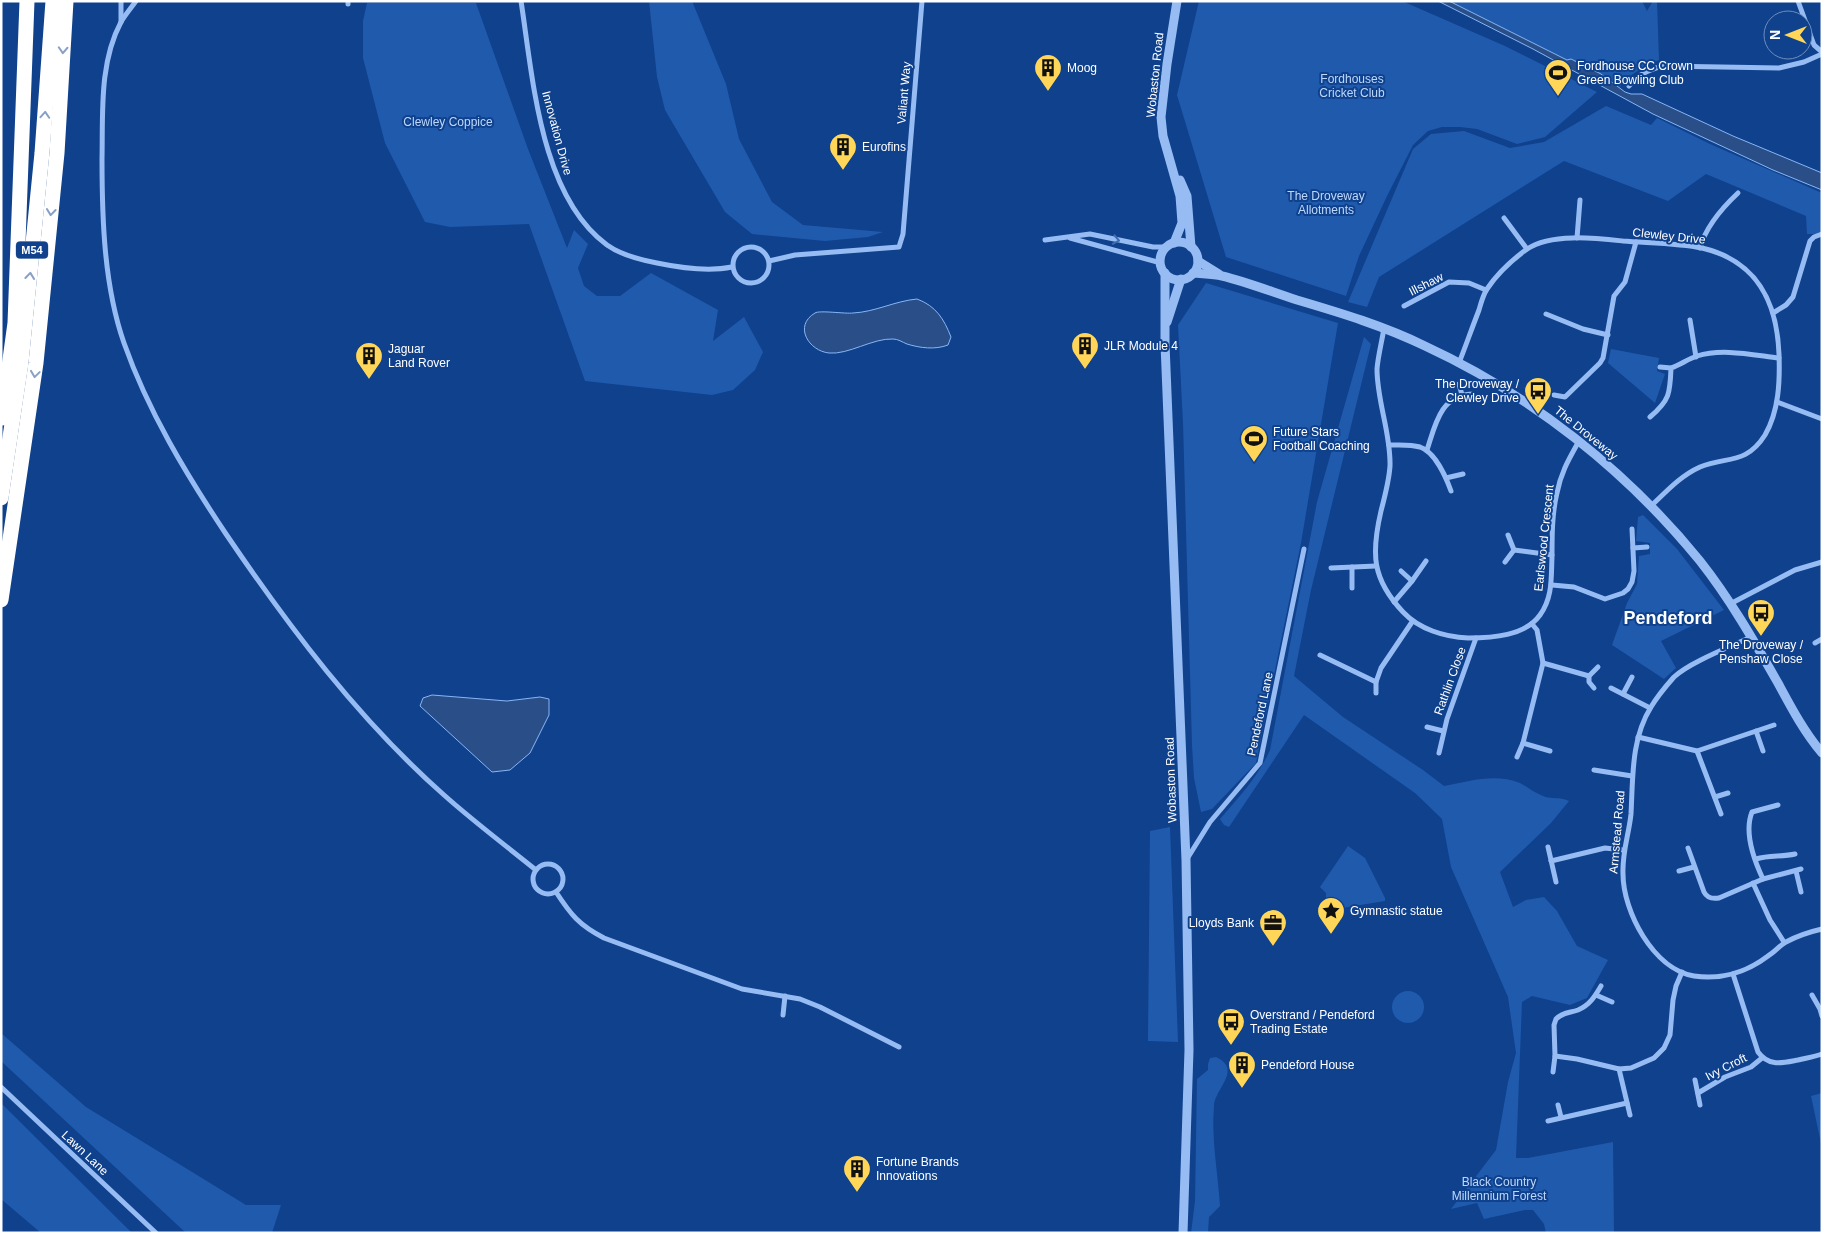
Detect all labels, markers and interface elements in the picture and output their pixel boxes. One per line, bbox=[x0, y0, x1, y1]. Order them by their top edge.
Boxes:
north arrow bbox=[1763, 10, 1813, 60]
text: N bbox=[1767, 30, 1783, 40]
street label: Wobaston Road bbox=[1144, 32, 1166, 118]
one-way arrow bbox=[57, 46, 68, 54]
building icon: Moog bbox=[1033, 53, 1063, 92]
sports icon: Fordhouse CC Crown Green Bowling Club bbox=[1543, 58, 1573, 97]
place label: Fordhouse CC Crown Green Bowling Club bbox=[1577, 59, 1693, 87]
street label: Valiant Way bbox=[894, 61, 914, 125]
place label: Moog bbox=[1067, 61, 1097, 75]
park label: Fordhouses Cricket Club bbox=[1319, 72, 1385, 100]
street label: Innovation Drive bbox=[539, 89, 575, 177]
one-way arrow bbox=[39, 110, 50, 118]
park label: Clewley Coppice bbox=[403, 115, 493, 129]
building icon: Eurofins bbox=[828, 132, 858, 171]
place label: Eurofins bbox=[862, 140, 906, 154]
park label: The Droveway Allotments bbox=[1287, 189, 1365, 217]
one-way arrow bbox=[46, 208, 57, 216]
street label: Clewley Drive bbox=[1632, 225, 1707, 247]
one-way arrow bbox=[1111, 234, 1120, 244]
road number: M54 bbox=[16, 242, 48, 258]
street label: Illshaw bbox=[1406, 269, 1446, 299]
one-way arrow bbox=[24, 272, 35, 280]
building icon: JLR Module 4 bbox=[1070, 331, 1100, 370]
place label: JLR Module 4 bbox=[1104, 339, 1178, 353]
building icon: Jaguar Land Rover bbox=[354, 341, 384, 380]
place label: Jaguar Land Rover bbox=[388, 342, 450, 370]
one-way arrow bbox=[30, 369, 40, 378]
bus stop icon: The Droveway / Clewley Drive bbox=[1523, 376, 1553, 415]
place label: The Droveway / Clewley Drive bbox=[1435, 377, 1520, 405]
street label: The Droveway bbox=[1552, 403, 1620, 463]
sports icon: Future Stars Football Coaching bbox=[1239, 424, 1269, 463]
place label: Future Stars Football Coaching bbox=[1273, 425, 1370, 453]
street label: Earlswood Crescent bbox=[1531, 483, 1557, 592]
bus stop icon: The Droveway / Penshaw Close bbox=[1746, 598, 1776, 637]
district label: Pendeford bbox=[1623, 608, 1713, 628]
place label: The Droveway / Penshaw Close bbox=[1719, 638, 1804, 666]
street label: Rathlin Close bbox=[1431, 645, 1469, 717]
street label: Pendeford Lane bbox=[1244, 670, 1276, 757]
street label: Wobaston Road bbox=[1163, 737, 1179, 823]
street label: Armstead Road bbox=[1606, 790, 1628, 874]
place icon: Gymnastic statue bbox=[1316, 896, 1346, 935]
place label: Gymnastic statue bbox=[1350, 904, 1443, 918]
office icon: Lloyds Bank bbox=[1258, 908, 1288, 947]
place label: Lloyds Bank bbox=[1189, 916, 1255, 930]
bus stop icon: Overstrand / Pendeford Trading Estate bbox=[1216, 1007, 1246, 1046]
place label: Overstrand / Pendeford Trading Estate bbox=[1250, 1008, 1375, 1036]
building icon: Pendeford House bbox=[1227, 1050, 1257, 1089]
street label: Ivy Croft bbox=[1703, 1050, 1750, 1083]
place label: Pendeford House bbox=[1261, 1058, 1355, 1072]
street label: Lawn Lane bbox=[59, 1128, 111, 1178]
building icon: Fortune Brands Innovations bbox=[842, 1154, 872, 1193]
place label: Fortune Brands Innovations bbox=[876, 1155, 959, 1183]
park label: Black Country Millennium Forest bbox=[1452, 1175, 1547, 1203]

